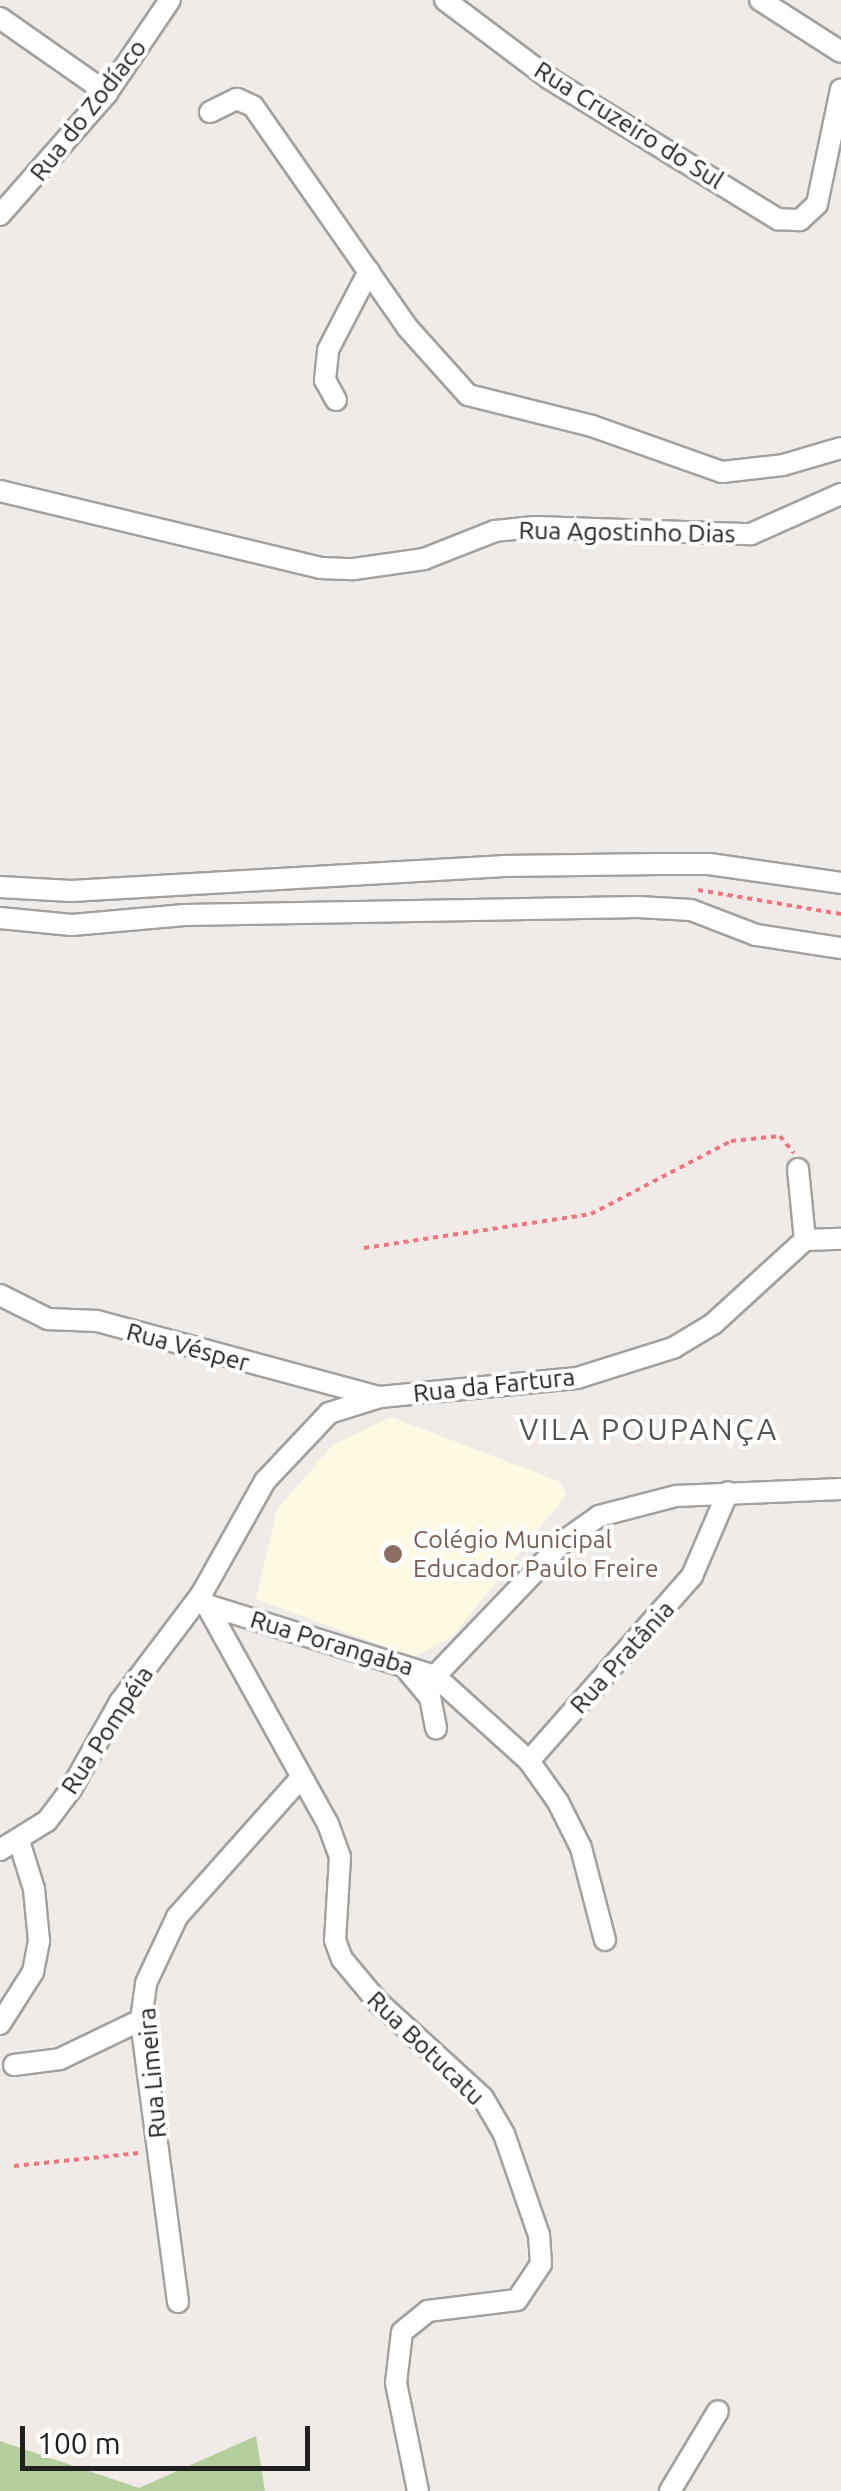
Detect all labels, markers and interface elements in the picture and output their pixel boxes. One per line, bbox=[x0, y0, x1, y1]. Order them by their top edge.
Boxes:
street label: Rua do Zodíaco bbox=[23, 33, 153, 187]
street label: Rua Cruzeiro do Sul bbox=[529, 55, 729, 195]
street label: Rua Agostinho Dias bbox=[518, 515, 736, 549]
street label: Rua Vésper bbox=[123, 1316, 253, 1378]
street label: Rua da Fartura bbox=[412, 1362, 576, 1408]
district label: VILA POUPANÇA bbox=[519, 1411, 779, 1447]
place label: Colégio Municipal Educador Paulo Freire bbox=[413, 1525, 659, 1584]
marker: Colégio Municipal Educador Paulo Freire bbox=[382, 1543, 404, 1565]
street label: Rua Pratânia bbox=[564, 1594, 680, 1720]
street label: Rua Porangaba bbox=[247, 1604, 417, 1682]
street label: Rua Pompéia bbox=[54, 1660, 160, 1800]
street label: Rua Botucatu bbox=[361, 1985, 491, 2111]
street label: Rua Limeira bbox=[131, 2006, 173, 2140]
scale bar bbox=[25, 2406, 315, 2468]
text: 100 m bbox=[37, 2426, 121, 2460]

